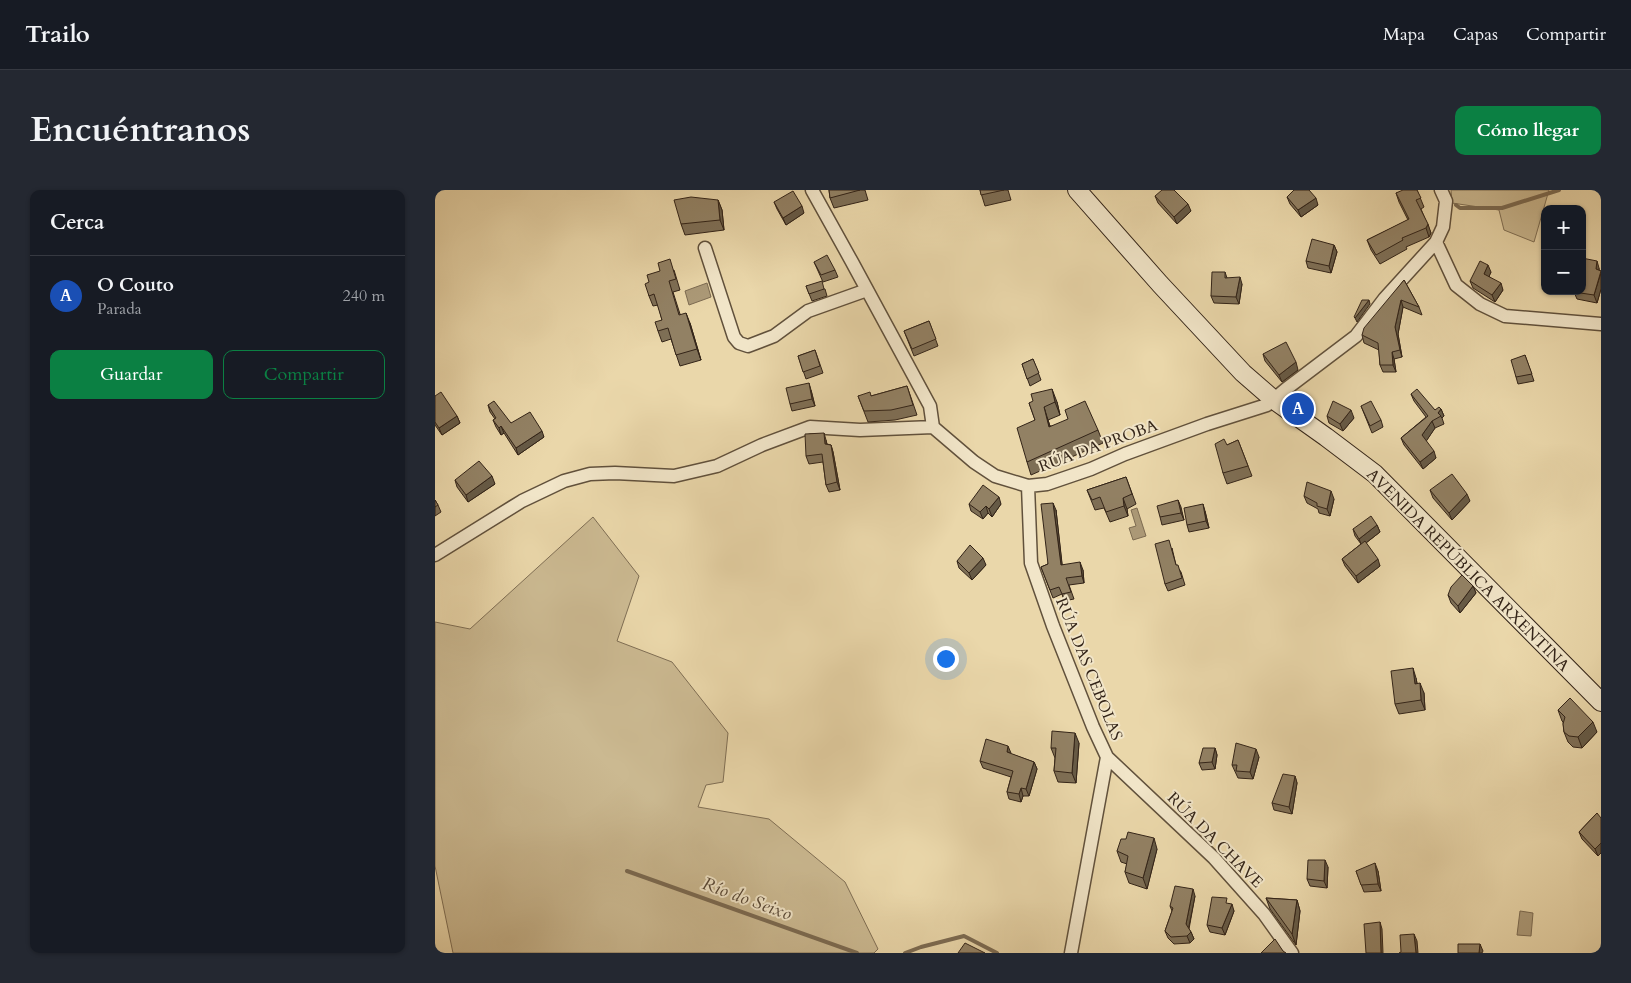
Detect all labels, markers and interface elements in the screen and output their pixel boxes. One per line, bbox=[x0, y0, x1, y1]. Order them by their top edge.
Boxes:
text: Trailo bbox=[25, 18, 90, 51]
text: Mapa bbox=[1383, 22, 1425, 47]
text: Capas bbox=[1453, 22, 1498, 47]
text: Compartir bbox=[1526, 22, 1606, 47]
text: Encuéntranos bbox=[30, 106, 251, 154]
button: Cómo llegar bbox=[1455, 106, 1601, 155]
map controls bbox=[1541, 205, 1586, 295]
button: + bbox=[1541, 205, 1586, 250]
text: Cerca bbox=[50, 208, 104, 237]
button: − bbox=[1541, 250, 1586, 295]
text: O Couto bbox=[97, 272, 174, 298]
text: A bbox=[60, 285, 72, 307]
text: 240 m bbox=[343, 285, 385, 307]
text: Parada bbox=[97, 298, 142, 320]
button: Guardar bbox=[50, 350, 213, 399]
button: Compartir bbox=[223, 350, 385, 399]
pin: A bbox=[1282, 390, 1314, 428]
street label: RÚA DA PROBA bbox=[1035, 414, 1161, 478]
street label: AVENIDA REPÚBLICA ARXENTINA bbox=[1362, 464, 1575, 677]
street label: RÚA DAS CEBOLAS bbox=[1050, 594, 1128, 744]
your location bbox=[933, 646, 959, 672]
street label: RÚA DA CHAVE bbox=[1162, 787, 1268, 893]
water label: Río do Seixo bbox=[699, 871, 795, 927]

